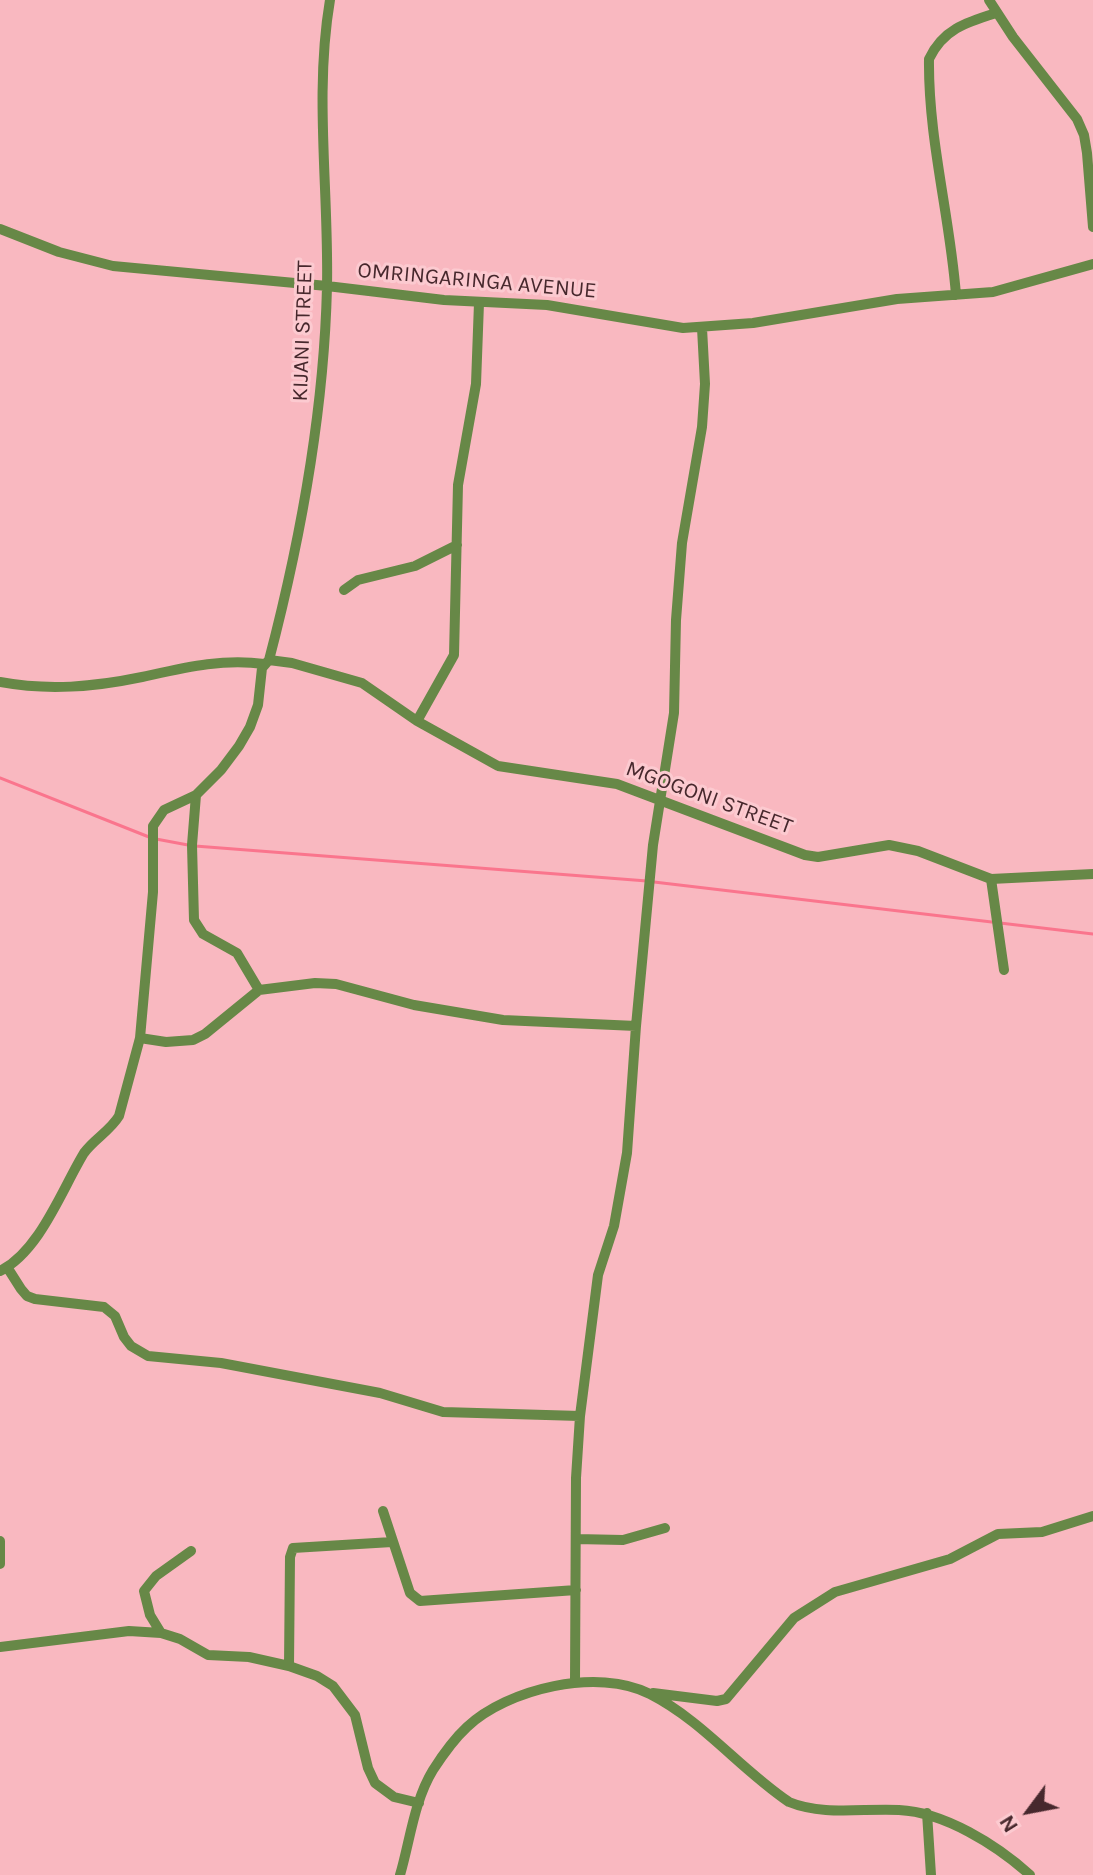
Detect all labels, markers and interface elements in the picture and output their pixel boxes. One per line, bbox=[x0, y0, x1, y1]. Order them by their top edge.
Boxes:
street label: OMRINGARINGA AVENUE bbox=[357, 257, 597, 305]
street label: KIJANI STREET bbox=[287, 260, 319, 402]
street label: MGOGONI STREET bbox=[622, 756, 796, 840]
north arrow bbox=[989, 1771, 1069, 1851]
text: N bbox=[993, 1810, 1024, 1837]

